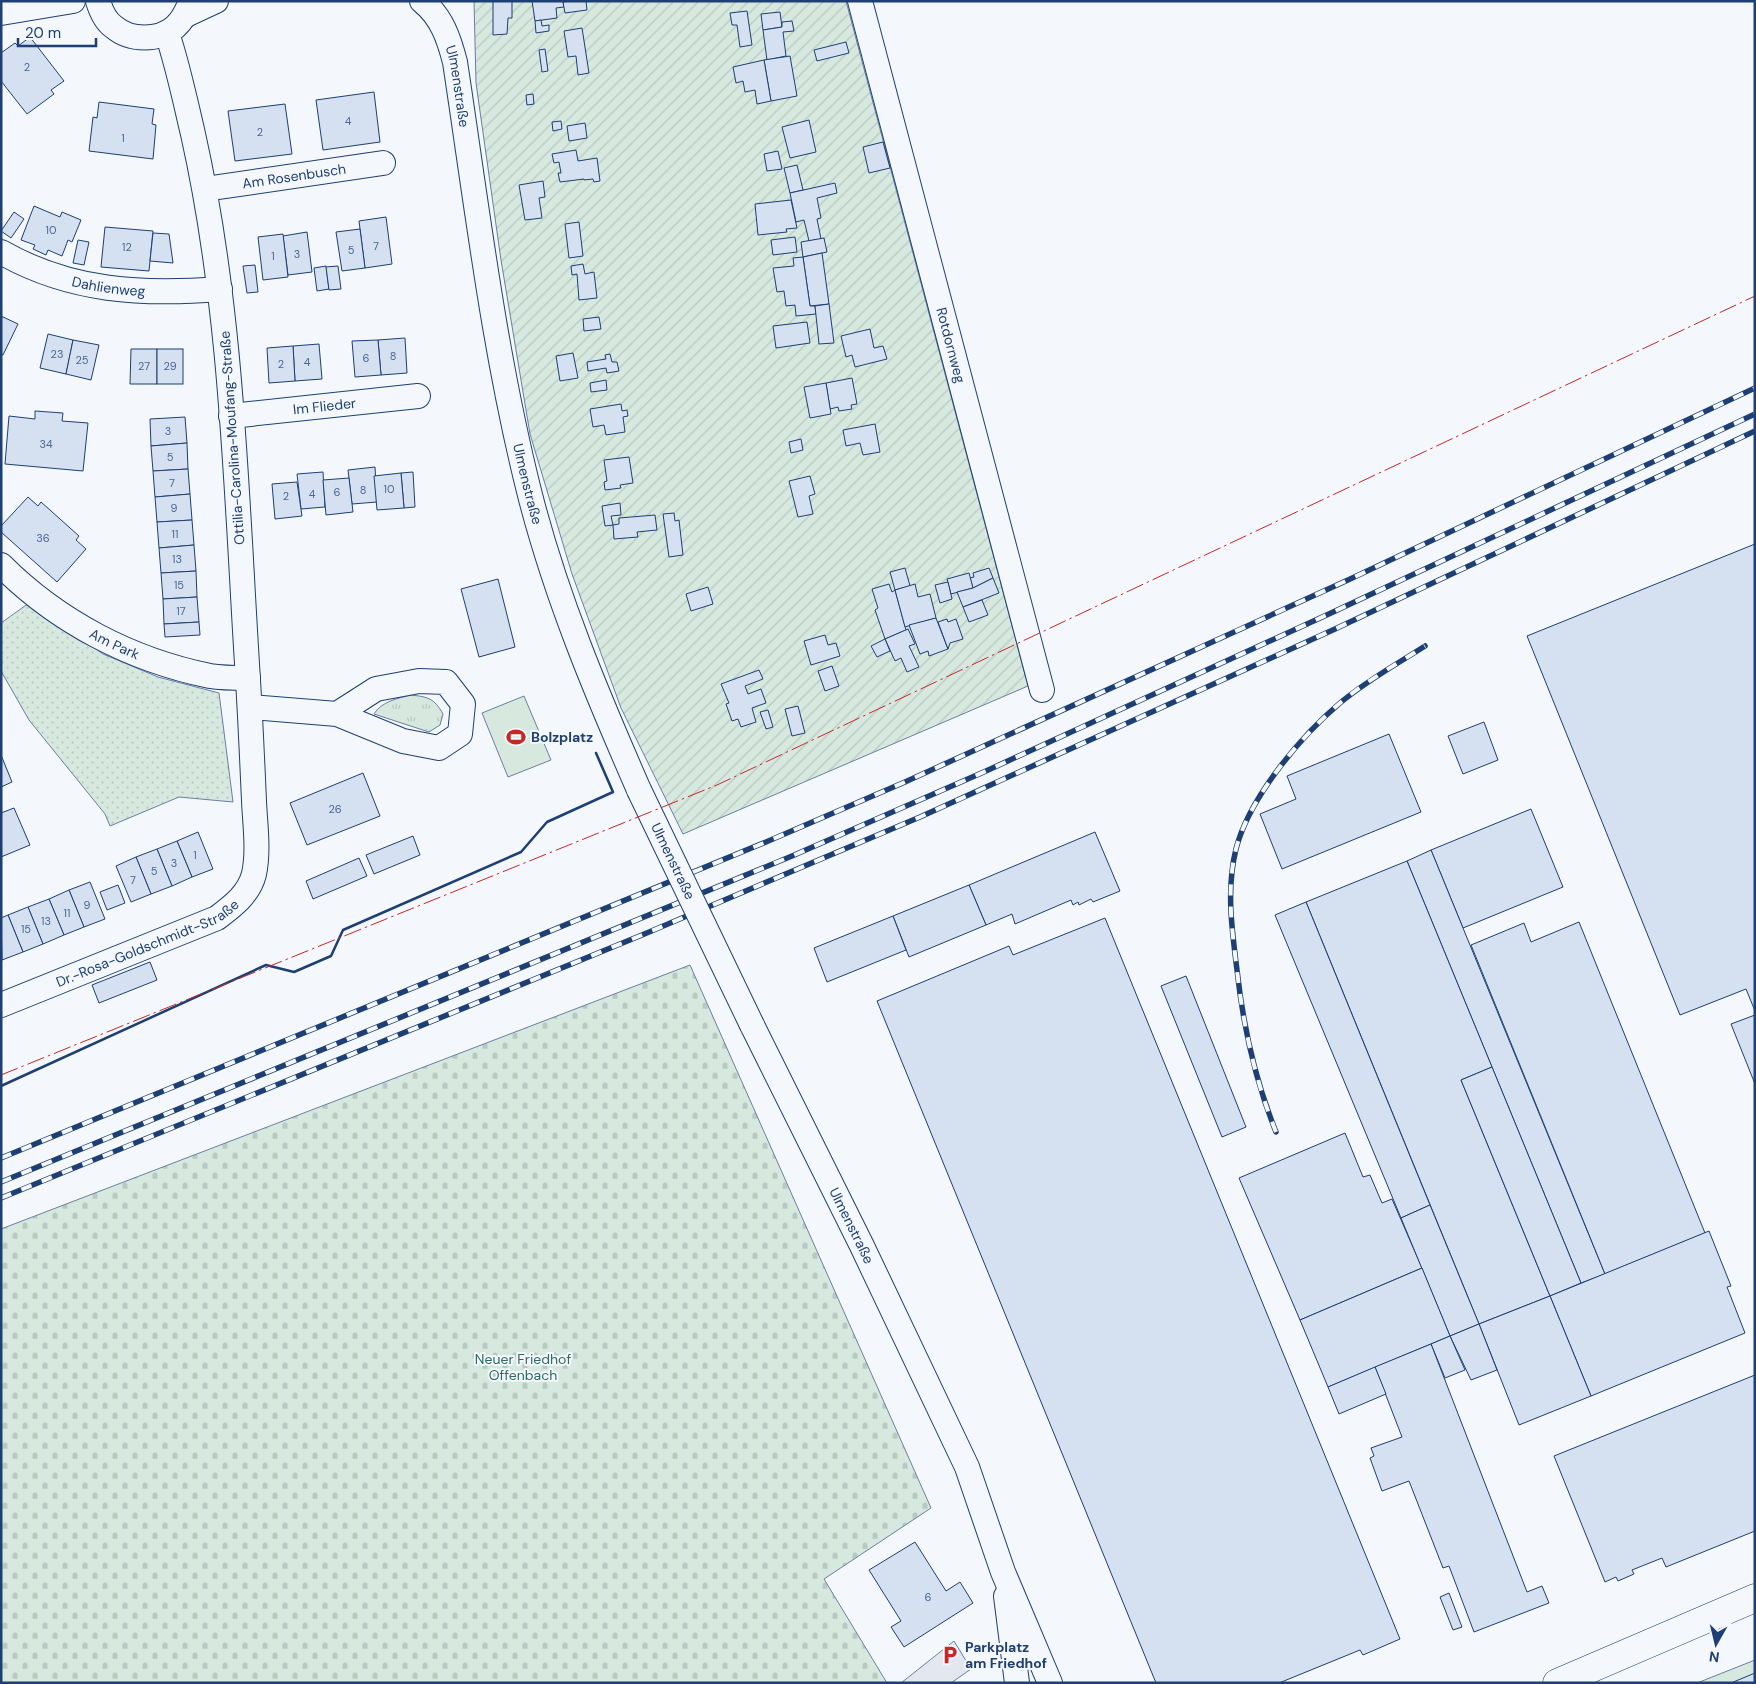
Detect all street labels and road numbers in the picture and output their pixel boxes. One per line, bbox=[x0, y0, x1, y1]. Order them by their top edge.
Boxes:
street label: Ulmenstraße bbox=[442, 43, 474, 128]
street label: Am Rosenbusch bbox=[241, 160, 347, 192]
street label: Dahlienweg bbox=[70, 272, 146, 300]
street label: Rotdornweg bbox=[932, 305, 970, 385]
street label: Ottilia-Carolina-Moufang-Straße bbox=[216, 330, 248, 546]
street label: Im Flieder bbox=[292, 394, 357, 418]
street label: Ulmenstraße bbox=[509, 442, 547, 527]
street label: Am Park bbox=[86, 624, 142, 663]
street label: Ulmenstraße bbox=[647, 820, 699, 902]
street label: Dr.-Rosa-Goldschmidt-Straße bbox=[53, 895, 243, 991]
street label: Ulmenstraße bbox=[825, 1184, 878, 1267]

